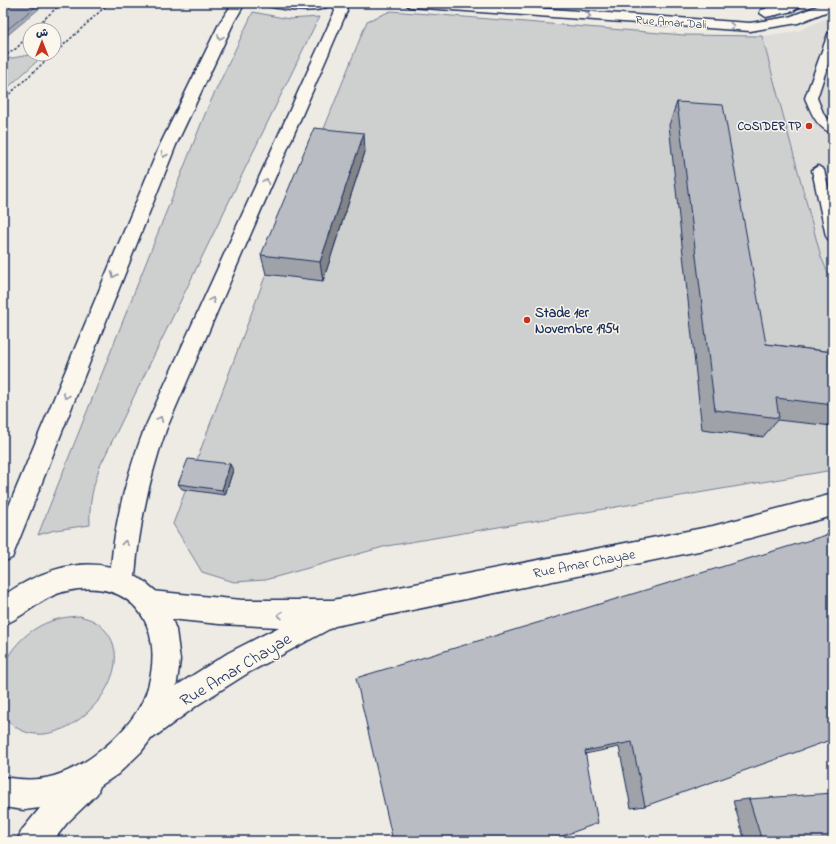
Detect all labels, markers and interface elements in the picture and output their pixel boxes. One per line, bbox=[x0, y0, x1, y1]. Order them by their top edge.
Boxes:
one-way arrow bbox=[585, 12, 591, 21]
street label: Rue Amar Dali bbox=[635, 12, 707, 34]
north arrow bbox=[22, 22, 62, 62]
one-way arrow bbox=[729, 22, 735, 31]
text: ش bbox=[36, 25, 48, 41]
one-way arrow bbox=[217, 33, 225, 41]
place label: COSIDER TP bbox=[738, 118, 802, 136]
marker: COSIDER TP bbox=[804, 121, 814, 131]
one-way arrow bbox=[161, 151, 169, 158]
one-way arrow bbox=[261, 178, 269, 185]
one-way arrow bbox=[111, 271, 119, 278]
one-way arrow bbox=[208, 296, 216, 303]
place label: Stade 1er Novembre 1954 bbox=[535, 303, 619, 340]
marker: Stade 1er Novembre 1954 bbox=[522, 315, 532, 325]
one-way arrow bbox=[63, 392, 71, 399]
one-way arrow bbox=[155, 415, 163, 423]
one-way arrow bbox=[120, 540, 129, 546]
street label: Rue Amar Chayae bbox=[531, 544, 638, 586]
one-way arrow bbox=[277, 610, 283, 619]
street label: Rue Amar Chayae bbox=[175, 627, 297, 714]

